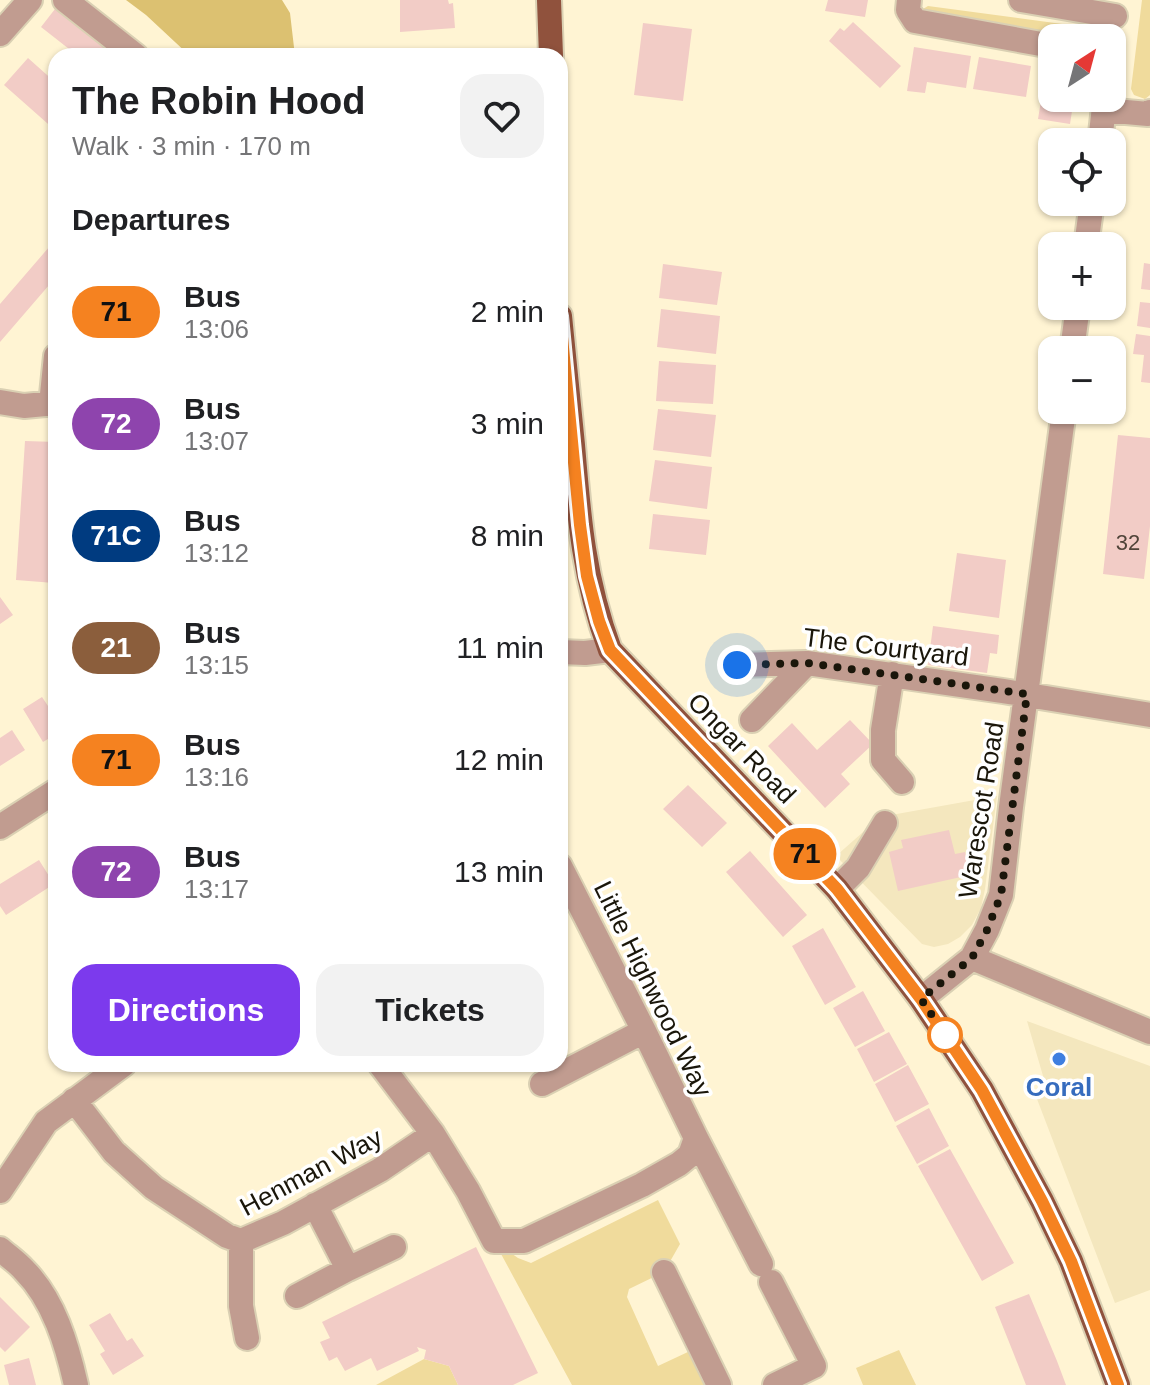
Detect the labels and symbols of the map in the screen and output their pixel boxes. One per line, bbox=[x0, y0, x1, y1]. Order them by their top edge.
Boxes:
north arrow bbox=[1038, 24, 1126, 112]
house number: 32 bbox=[1116, 530, 1140, 555]
street label: The Courtyard bbox=[802, 622, 970, 672]
your location bbox=[717, 645, 757, 685]
street label: Ongar Road bbox=[682, 687, 802, 809]
street label: Warescot Road bbox=[952, 720, 1010, 900]
line badge: 71 bbox=[769, 828, 841, 880]
street label: Little Highwood Way bbox=[588, 876, 718, 1102]
unlabelled marker bbox=[928, 1018, 962, 1052]
marker: Coral bbox=[1050, 1050, 1068, 1068]
place label: Coral bbox=[1026, 1072, 1092, 1102]
street label: Henman Way bbox=[235, 1122, 387, 1222]

